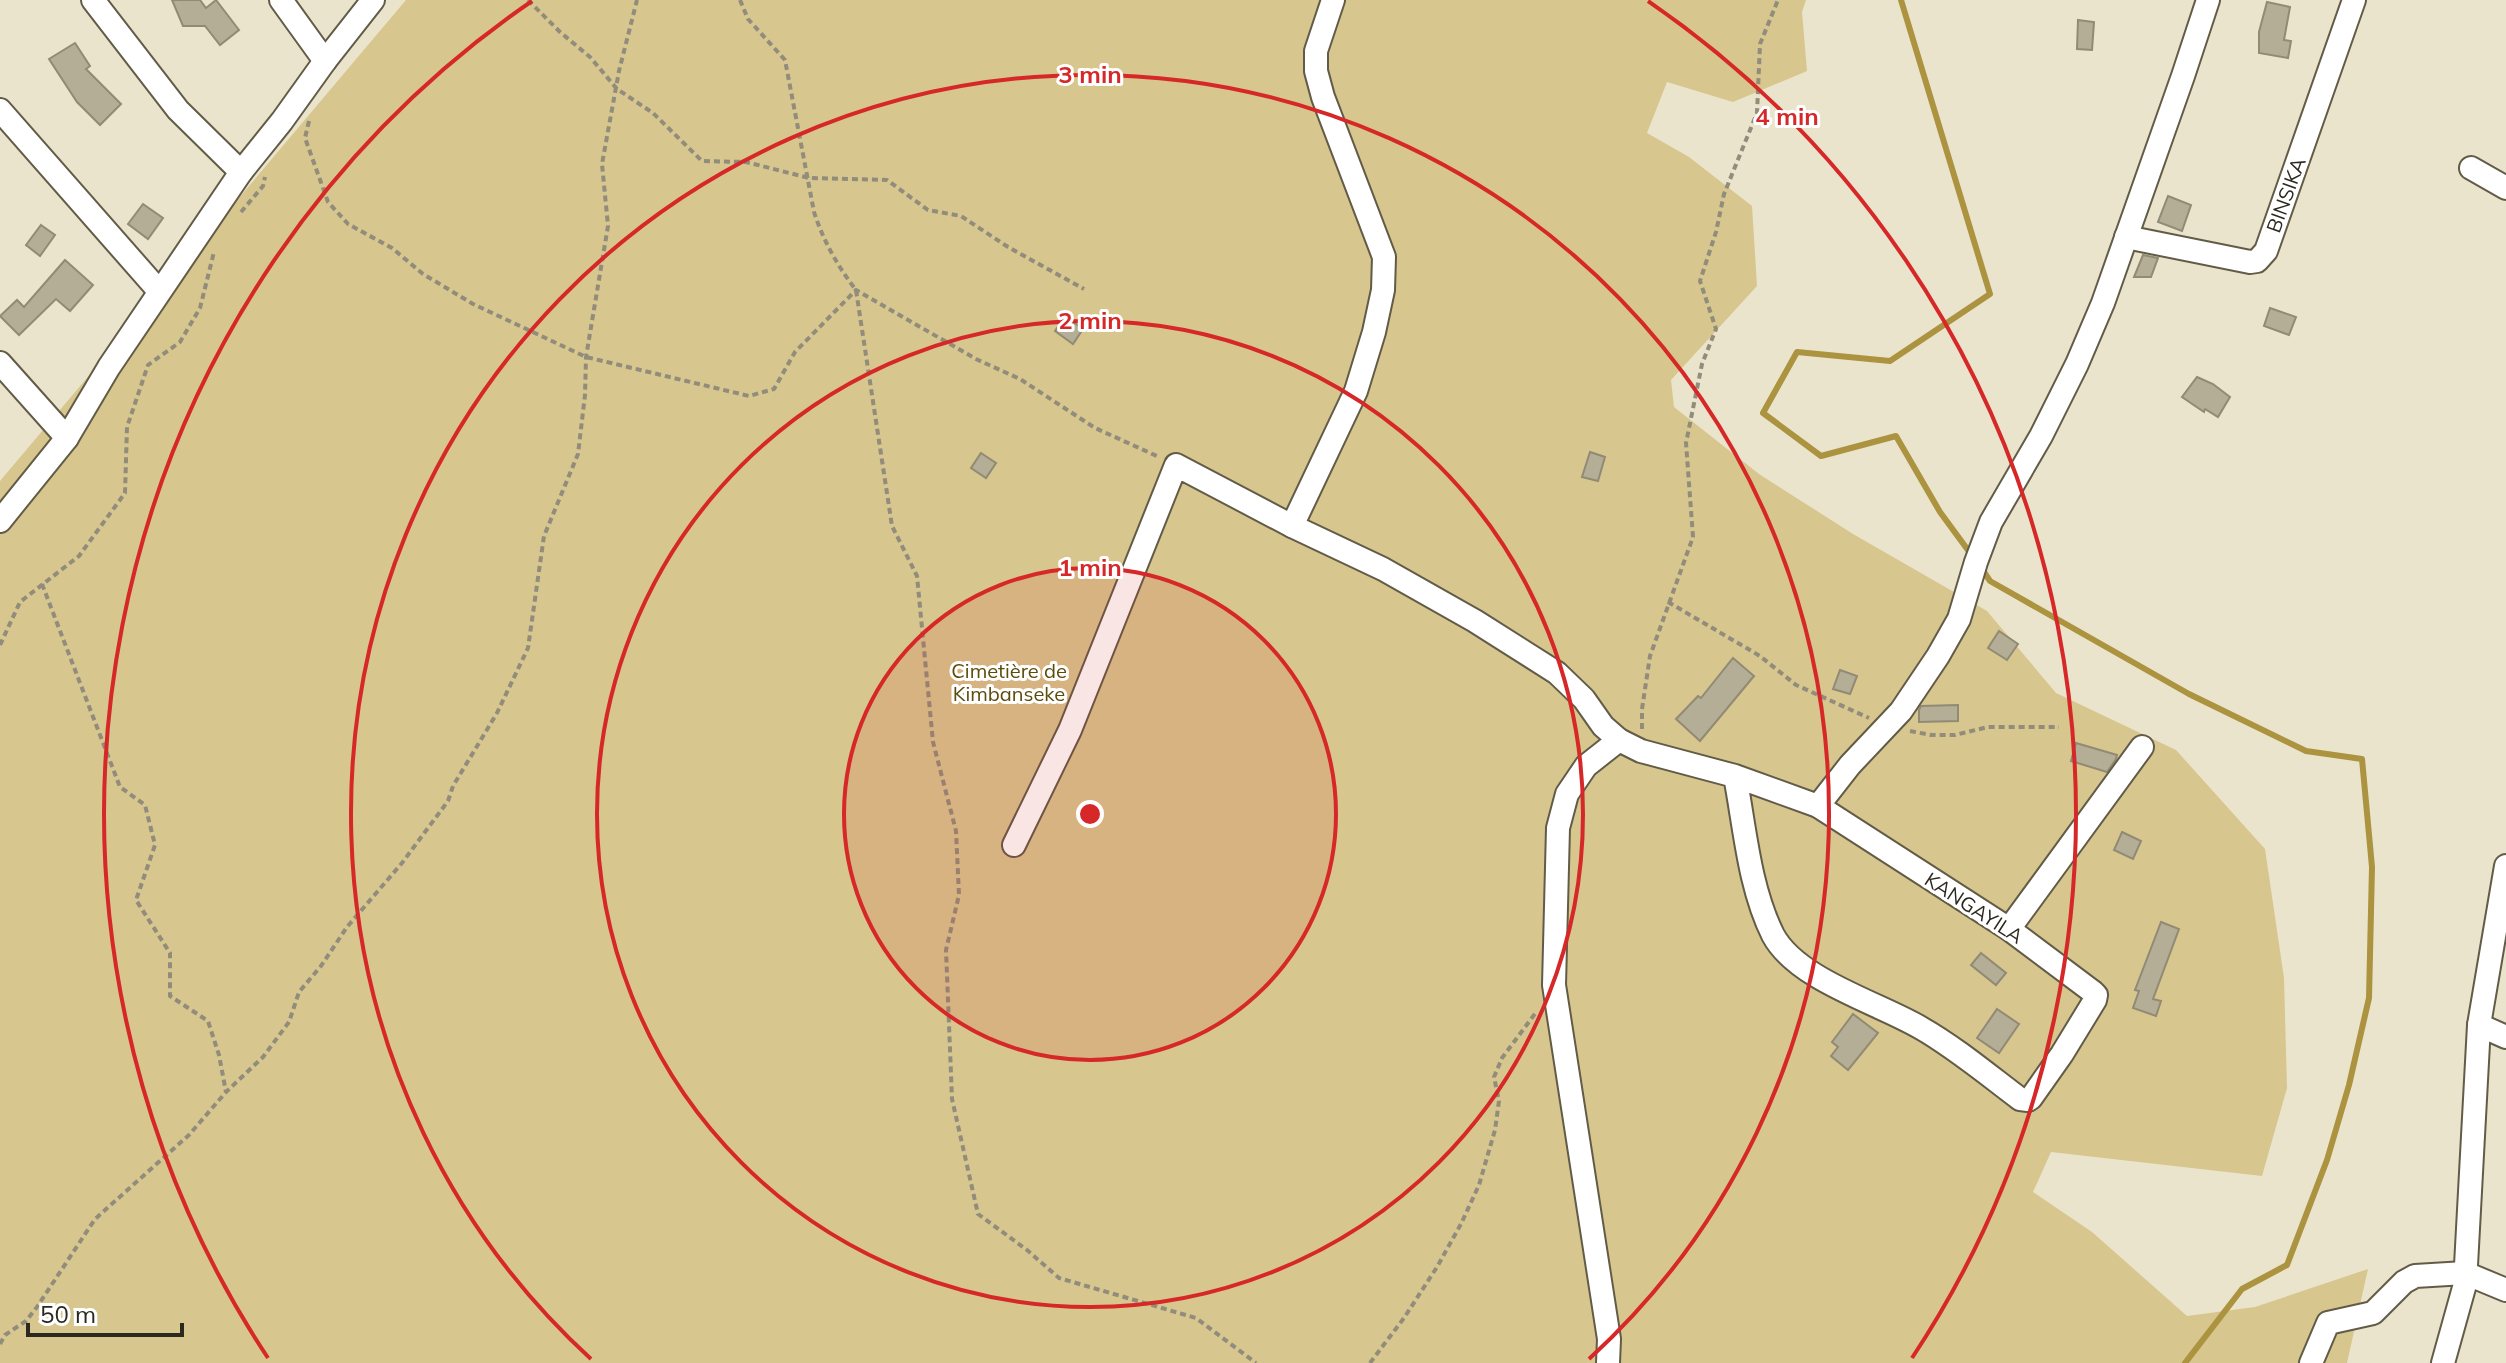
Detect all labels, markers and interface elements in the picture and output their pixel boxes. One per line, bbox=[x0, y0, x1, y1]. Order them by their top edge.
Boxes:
text: 3 min bbox=[1058, 59, 1122, 89]
text: 4 min bbox=[1755, 101, 1819, 131]
street label: BINSIKA bbox=[2260, 154, 2311, 236]
text: 2 min bbox=[1058, 305, 1122, 335]
text: 1 min bbox=[1058, 552, 1122, 582]
park label: Cimetière de Kimbanseke bbox=[951, 658, 1067, 706]
centre of rings bbox=[1076, 800, 1104, 828]
street label: KANGAYILA bbox=[1920, 866, 2029, 949]
scale bar bbox=[28, 1287, 182, 1337]
text: 50 m bbox=[40, 1299, 96, 1329]

